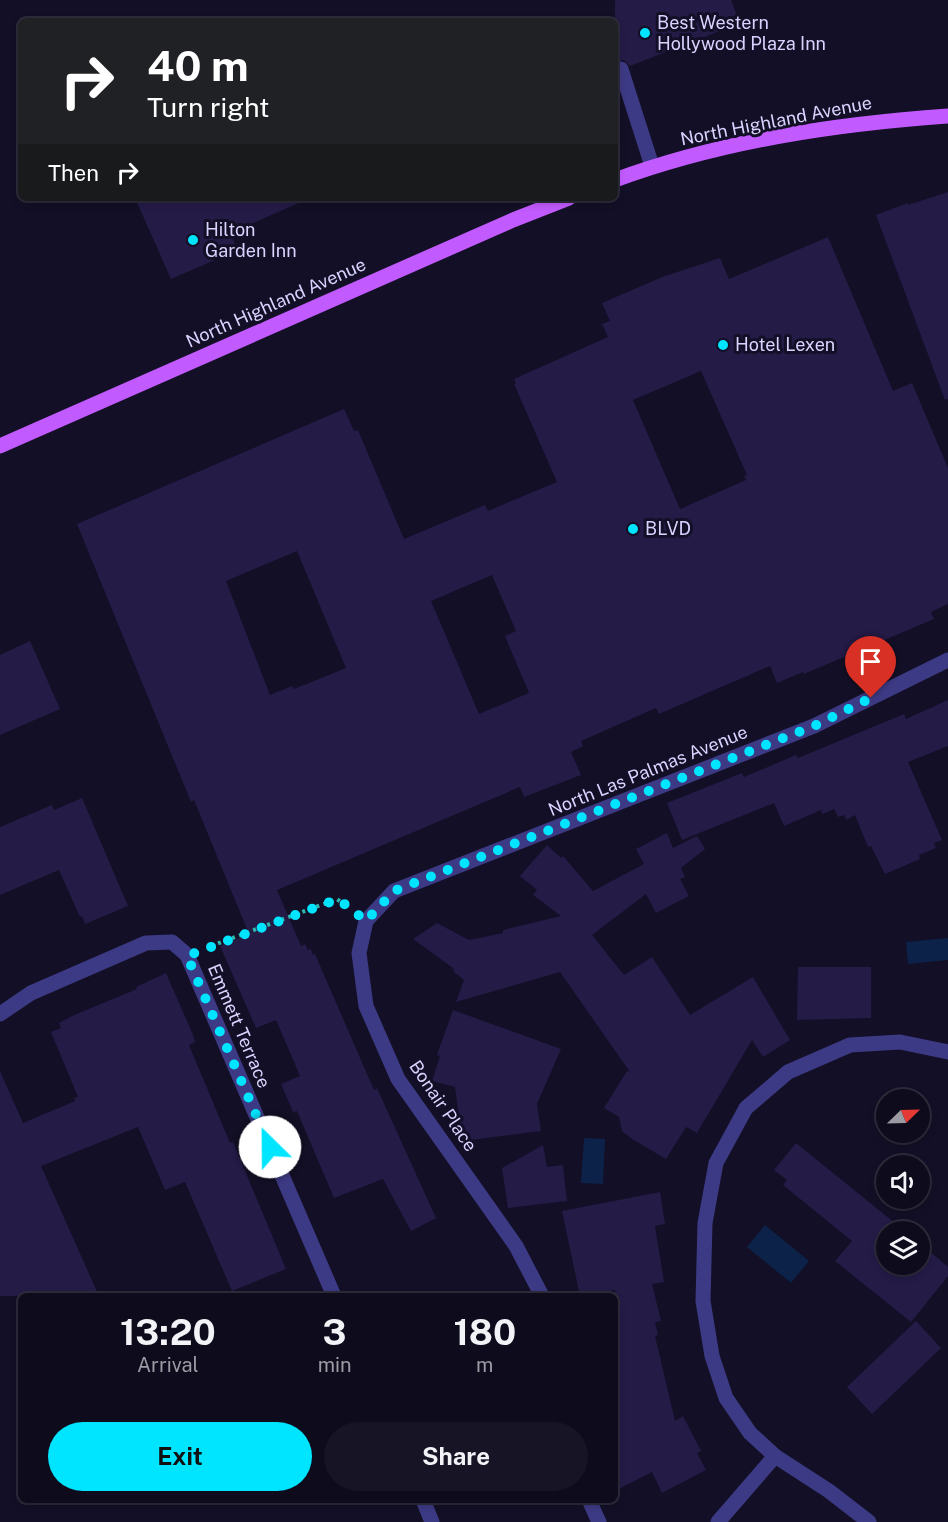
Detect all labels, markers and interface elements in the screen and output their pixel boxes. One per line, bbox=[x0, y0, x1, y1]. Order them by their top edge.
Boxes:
place label: Best Western Hollywood Plaza Inn bbox=[657, 12, 826, 54]
marker: Best Western Hollywood Plaza Inn bbox=[638, 26, 652, 40]
text: 40 m bbox=[147, 41, 249, 90]
icon: right bbox=[48, 42, 126, 120]
text: Turn right bbox=[147, 91, 270, 123]
street label: North Highland Avenue bbox=[678, 92, 873, 149]
icon: right bbox=[111, 156, 144, 189]
text: Then bbox=[48, 160, 99, 186]
place label: Hilton Garden Inn bbox=[205, 219, 297, 261]
marker: Hilton Garden Inn bbox=[186, 233, 200, 247]
street label: North Highland Avenue bbox=[183, 253, 369, 352]
place label: Hotel Lexen bbox=[735, 334, 835, 355]
marker: Hotel Lexen bbox=[716, 338, 730, 352]
place label: BLVD bbox=[645, 518, 691, 539]
marker: BLVD bbox=[626, 522, 640, 536]
pin bbox=[845, 636, 896, 698]
icon: arrive bbox=[854, 645, 887, 678]
street label: North Las Palmas Avenue bbox=[545, 721, 750, 820]
street label: Emmett Terrace bbox=[204, 961, 275, 1091]
street label: Bonair Place bbox=[405, 1056, 482, 1155]
north arrow bbox=[876, 1089, 930, 1143]
map controls bbox=[876, 1089, 930, 1275]
position arrow bbox=[238, 1115, 302, 1179]
button: sound bbox=[876, 1155, 930, 1209]
button: layers bbox=[876, 1221, 930, 1275]
text: 13:20 bbox=[120, 1311, 216, 1353]
text: 3 bbox=[323, 1311, 347, 1353]
text: 180 bbox=[453, 1311, 516, 1353]
text: Arrival bbox=[137, 1353, 199, 1377]
text: min bbox=[318, 1353, 352, 1377]
text: m bbox=[476, 1353, 493, 1377]
button: Exit bbox=[48, 1422, 312, 1491]
button: Share bbox=[324, 1422, 588, 1491]

